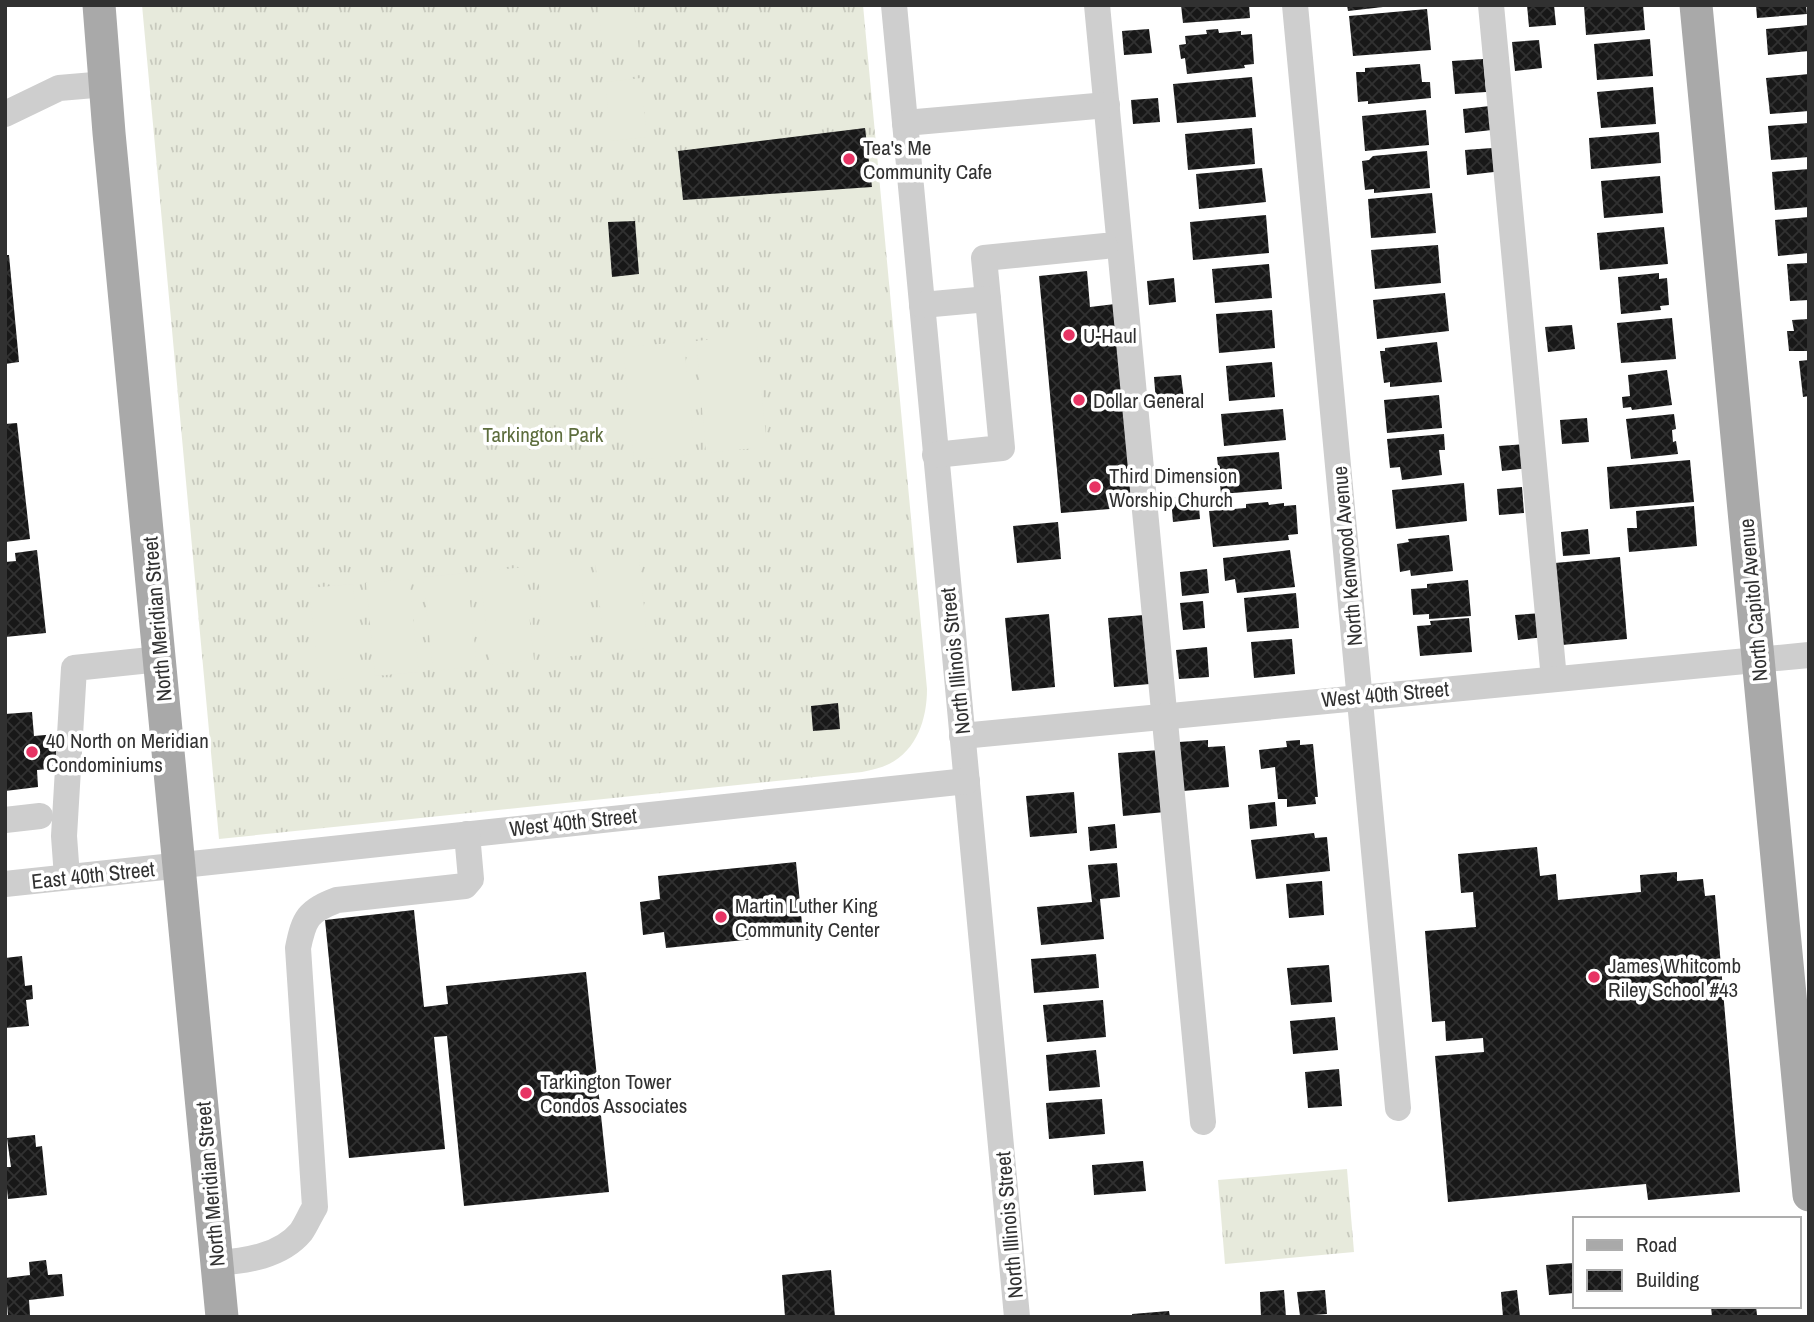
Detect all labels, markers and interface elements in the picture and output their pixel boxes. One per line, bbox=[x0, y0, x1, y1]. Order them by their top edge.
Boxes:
place label: Tea's Me Community Cafe bbox=[863, 133, 992, 186]
marker: Tea's Me Community Cafe bbox=[841, 151, 857, 167]
place label: U-Haul bbox=[1083, 321, 1137, 350]
marker: U-Haul bbox=[1061, 327, 1077, 343]
place label: Dollar General bbox=[1093, 386, 1204, 415]
marker: Dollar General bbox=[1071, 392, 1087, 408]
park label: Tarkington Park bbox=[483, 420, 604, 449]
place label: Third Dimension Worship Church bbox=[1109, 461, 1237, 514]
street label: North Kenwood Avenue bbox=[1325, 465, 1369, 647]
marker: Third Dimension Worship Church bbox=[1087, 479, 1103, 495]
street label: North Capitol Avenue bbox=[1731, 517, 1775, 683]
street label: North Meridian Street bbox=[135, 535, 179, 703]
street label: North Illinois Street bbox=[933, 586, 977, 736]
street label: West 40th Street bbox=[1320, 674, 1450, 714]
place label: 40 North on Meridian Condominiums bbox=[46, 726, 209, 779]
marker: 40 North on Meridian Condominiums bbox=[24, 744, 40, 760]
street label: West 40th Street bbox=[508, 801, 638, 843]
street label: East 40th Street bbox=[30, 854, 156, 896]
place label: Martin Luther King Community Center bbox=[735, 891, 880, 944]
marker: Martin Luther King Community Center bbox=[713, 909, 729, 925]
place label: James Whitcomb Riley School #43 bbox=[1608, 951, 1741, 1004]
marker: James Whitcomb Riley School #43 bbox=[1586, 969, 1602, 985]
place label: Tarkington Tower Condos Associates bbox=[540, 1067, 687, 1120]
marker: Tarkington Tower Condos Associates bbox=[518, 1085, 534, 1101]
street label: North Meridian Street bbox=[188, 1100, 232, 1268]
street label: North Illinois Street bbox=[988, 1150, 1030, 1300]
legend bbox=[1573, 1217, 1800, 1308]
text: Road bbox=[1636, 1230, 1677, 1259]
text: Building bbox=[1636, 1265, 1700, 1294]

